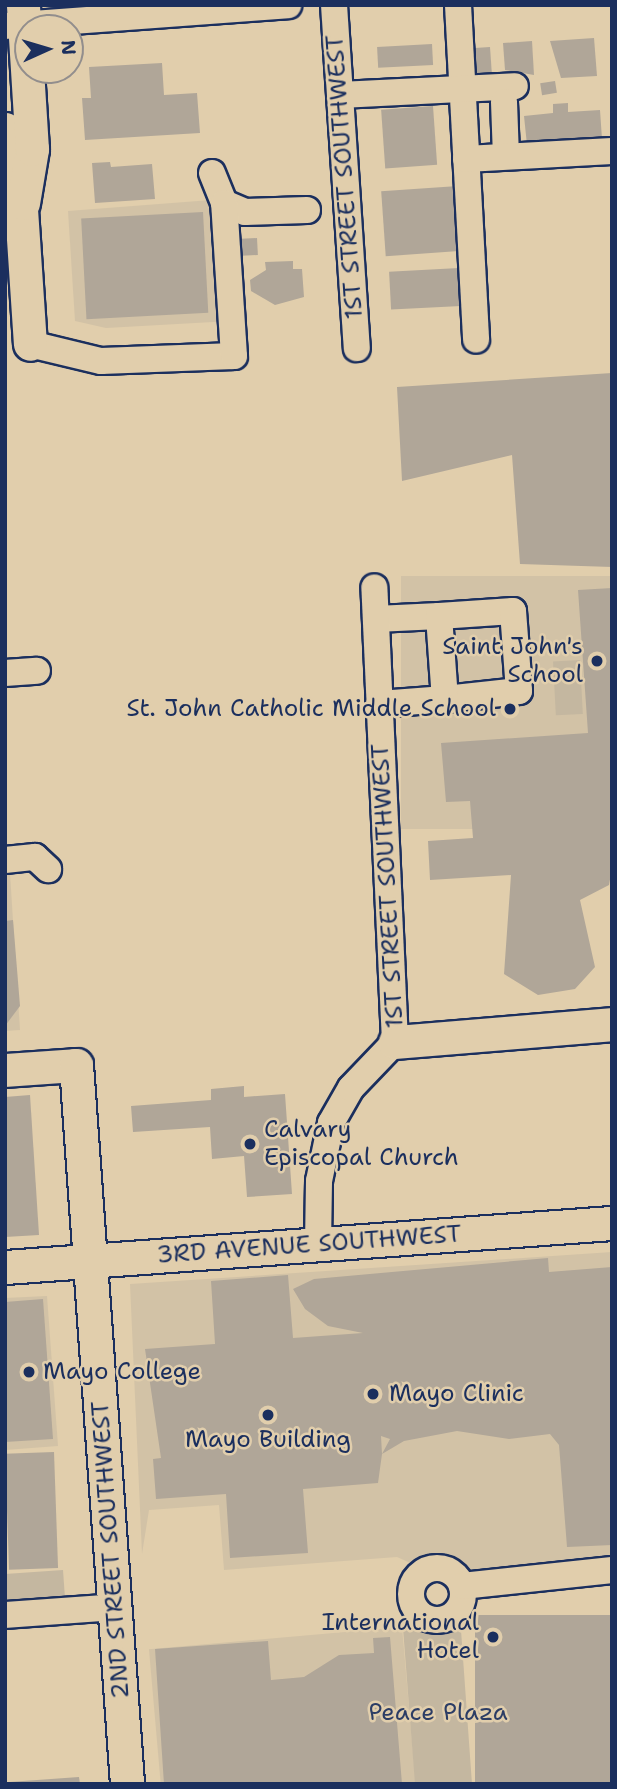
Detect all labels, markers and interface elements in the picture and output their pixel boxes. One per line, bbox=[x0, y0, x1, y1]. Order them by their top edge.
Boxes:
north arrow bbox=[14, 14, 84, 84]
street label: 1ST STREET SOUTHWEST bbox=[321, 34, 369, 320]
text: N bbox=[55, 39, 81, 56]
place label: Saint John's School bbox=[442, 633, 583, 689]
marker: Saint John's School bbox=[589, 653, 605, 669]
place label: St. John Catholic Middle School bbox=[126, 695, 496, 723]
marker: St. John Catholic Middle School bbox=[502, 701, 518, 717]
street label: 1ST STREET SOUTHWEST bbox=[366, 743, 410, 1029]
place label: Calvary Episcopal Church bbox=[264, 1116, 459, 1172]
marker: Calvary Episcopal Church bbox=[242, 1136, 258, 1152]
street label: 3RD AVENUE SOUTHWEST bbox=[156, 1220, 462, 1270]
place label: Mayo College bbox=[43, 1358, 201, 1386]
marker: Mayo College bbox=[21, 1364, 37, 1380]
place label: Mayo Clinic bbox=[389, 1380, 524, 1408]
marker: Mayo Clinic bbox=[363, 1384, 383, 1404]
street label: 2ND STREET SOUTHWEST bbox=[86, 1400, 136, 1700]
marker: Mayo Building bbox=[260, 1407, 276, 1423]
place label: Mayo Building bbox=[185, 1426, 351, 1454]
place label: International Hotel bbox=[322, 1609, 479, 1665]
marker: International Hotel bbox=[485, 1629, 501, 1645]
park label: Peace Plaza bbox=[368, 1699, 508, 1727]

